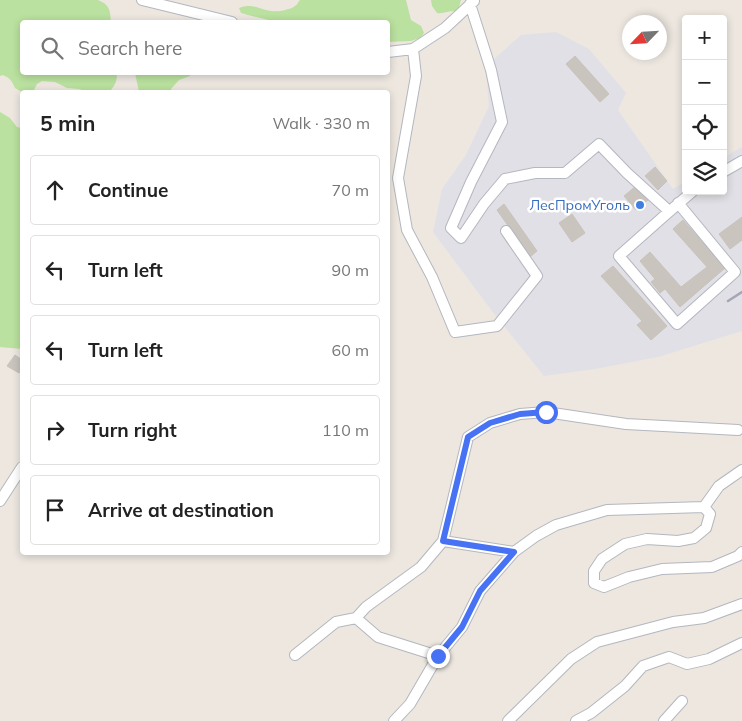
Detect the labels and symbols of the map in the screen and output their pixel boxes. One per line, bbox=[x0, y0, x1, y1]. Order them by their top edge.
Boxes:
north arrow bbox=[622, 15, 667, 60]
place label: ЛесПромУголь bbox=[529, 196, 630, 214]
marker: ЛесПромУголь bbox=[634, 199, 646, 211]
route start bbox=[535, 401, 558, 424]
route end bbox=[427, 645, 450, 668]

